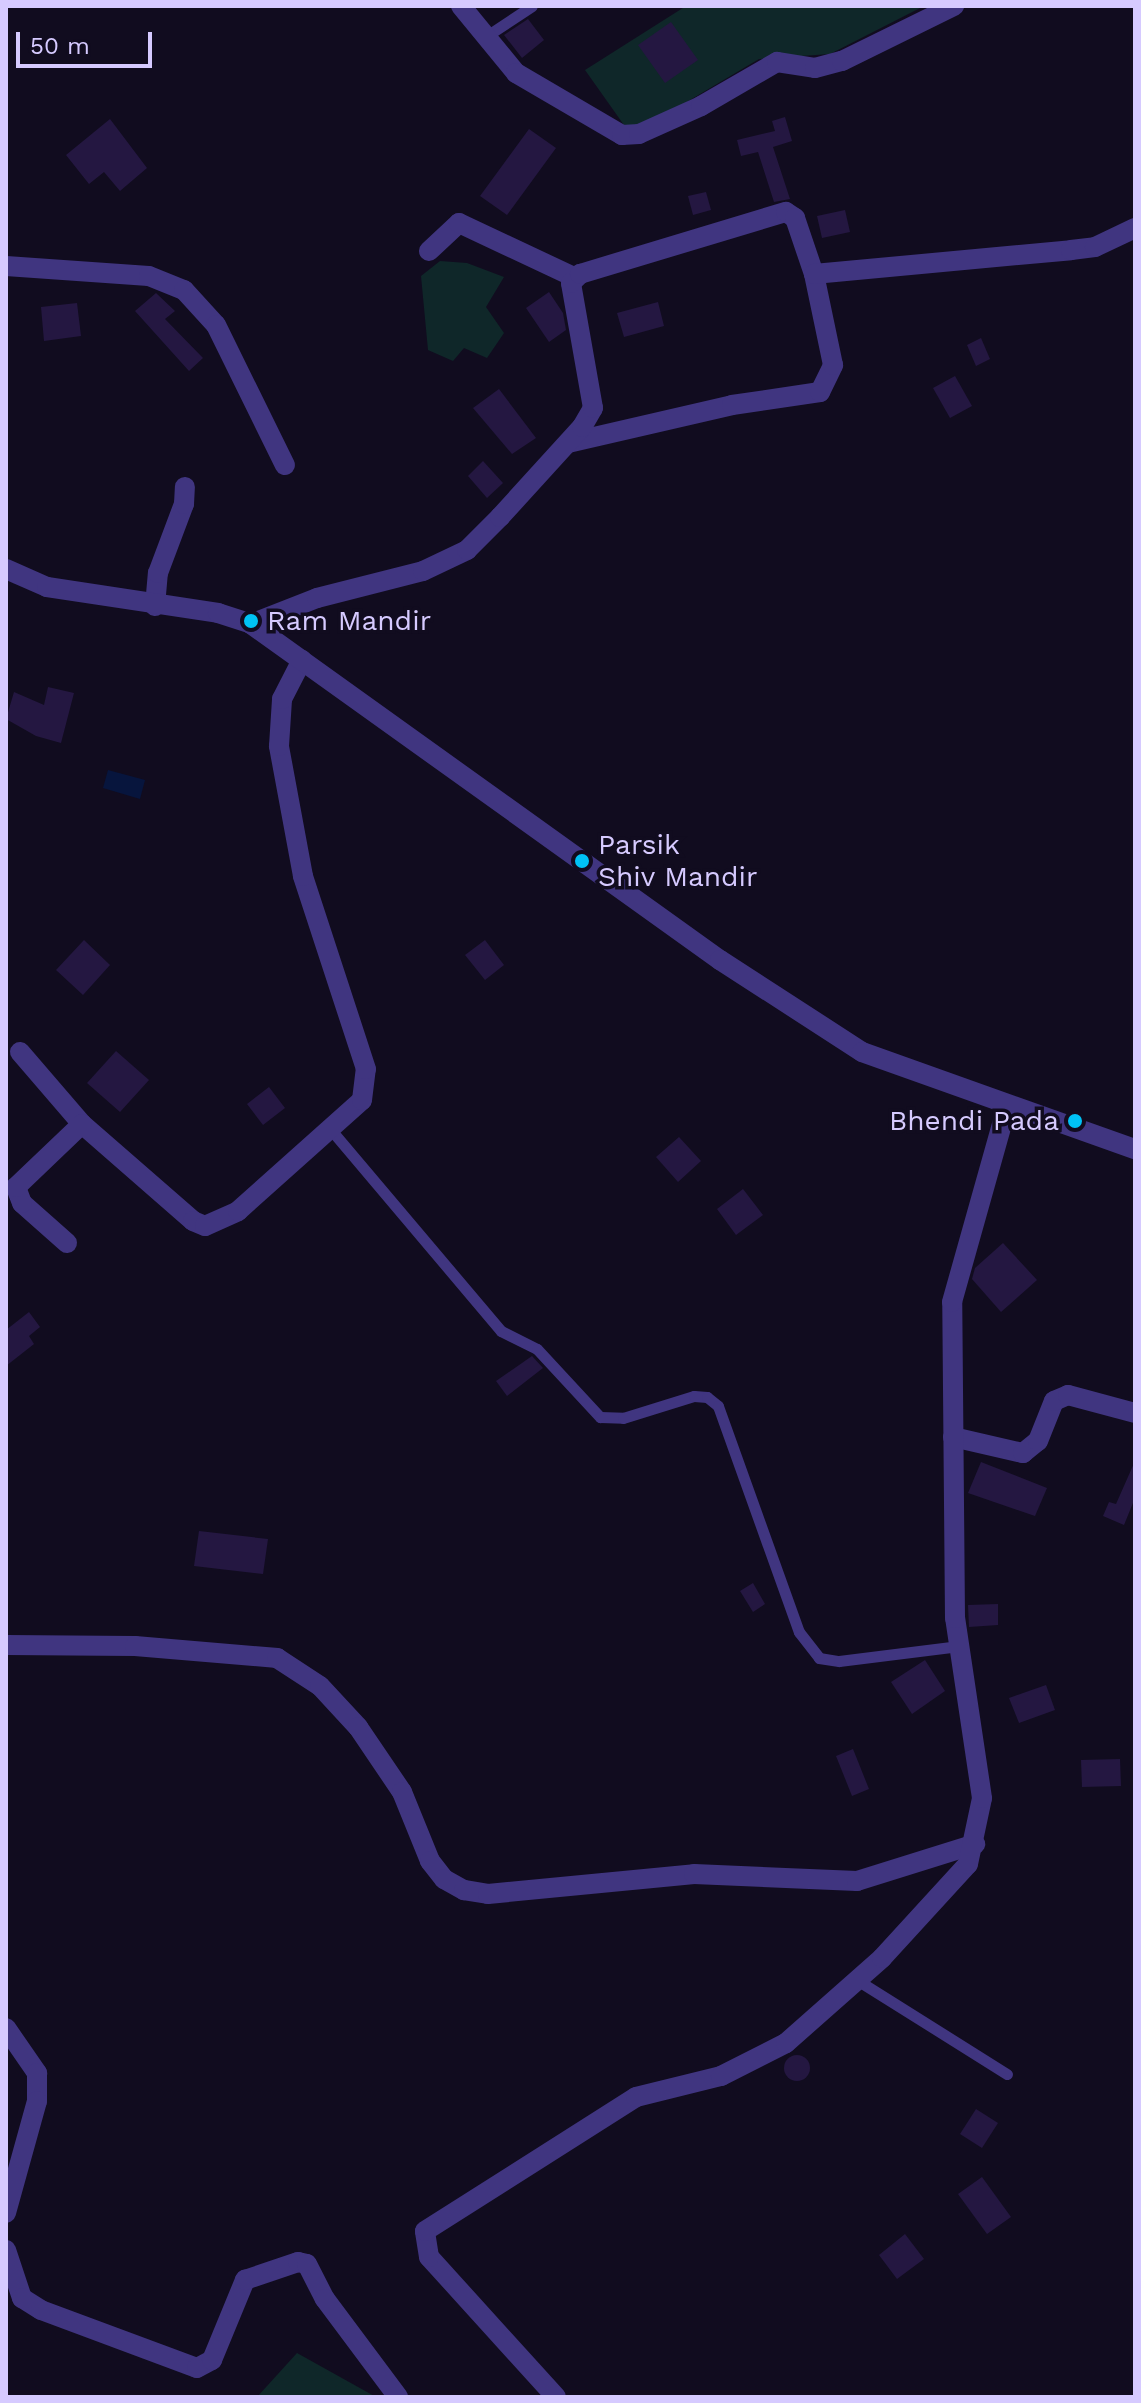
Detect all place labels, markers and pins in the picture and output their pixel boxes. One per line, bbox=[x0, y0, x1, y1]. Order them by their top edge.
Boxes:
place label: Ram Mandir bbox=[267, 604, 431, 638]
marker: Ram Mandir bbox=[242, 612, 260, 630]
place label: Parsik Shiv Mandir bbox=[598, 828, 758, 894]
marker: Parsik Shiv Mandir bbox=[573, 852, 591, 870]
place label: Bhendi Pada bbox=[889, 1104, 1059, 1138]
marker: Bhendi Pada bbox=[1066, 1112, 1084, 1130]

